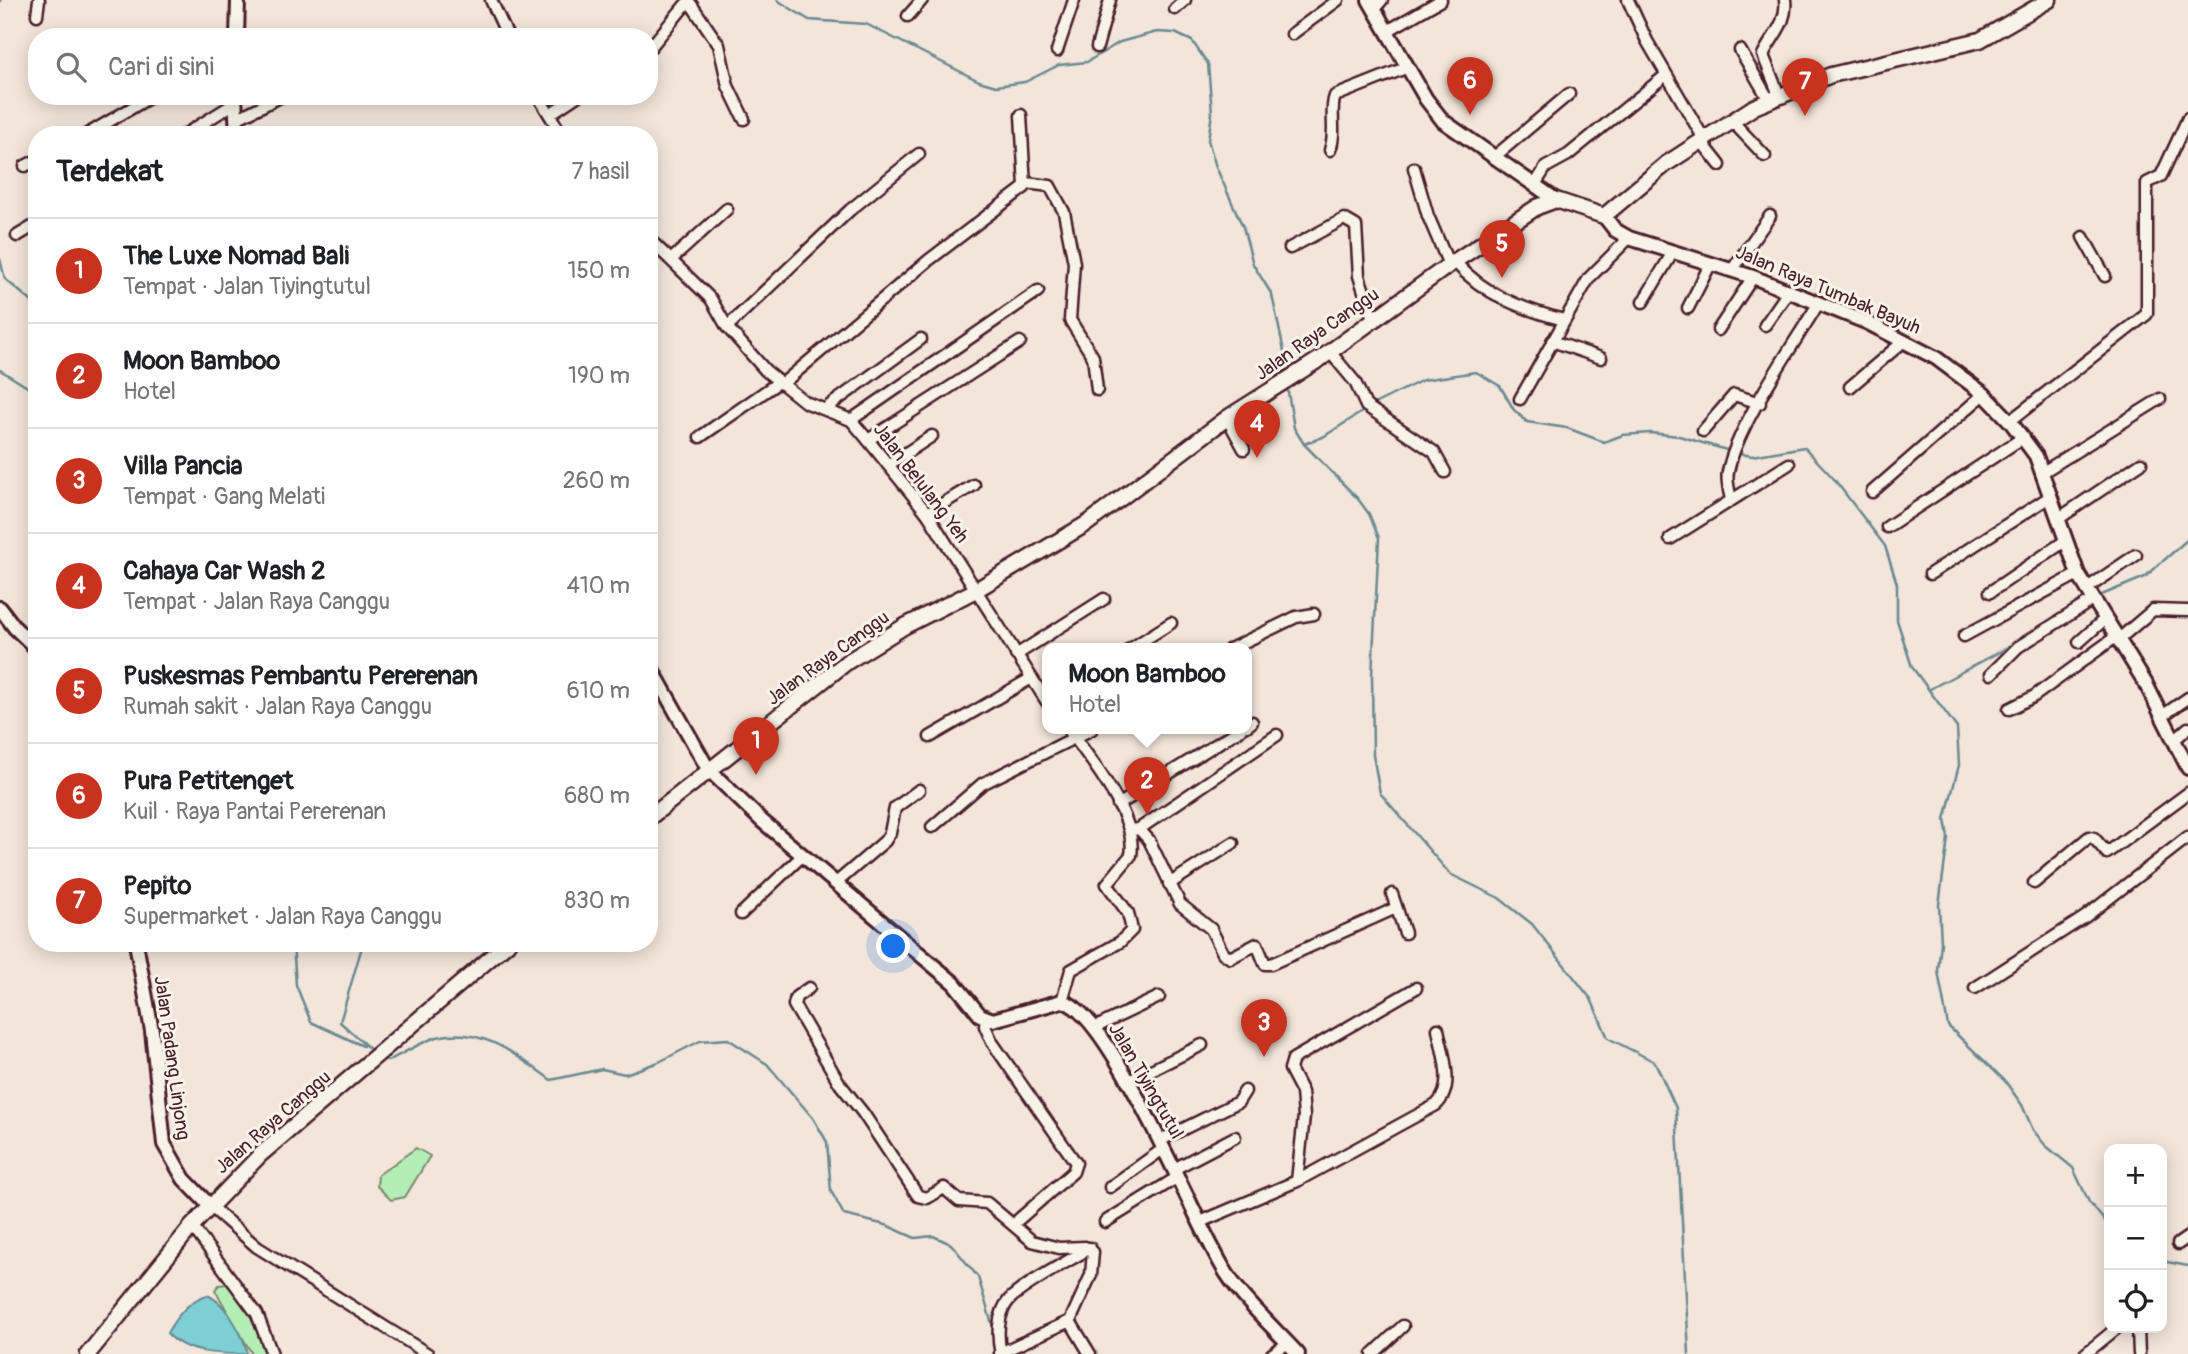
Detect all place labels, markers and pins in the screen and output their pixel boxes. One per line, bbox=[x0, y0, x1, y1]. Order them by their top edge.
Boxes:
pin: 6 bbox=[1447, 57, 1493, 115]
pin: 7 bbox=[1782, 58, 1828, 116]
pin: 5 bbox=[1479, 220, 1525, 278]
pin: 4 bbox=[1234, 400, 1280, 458]
pin: 1 bbox=[733, 717, 779, 775]
pin: 2 bbox=[1124, 757, 1170, 815]
pin: 3 bbox=[1241, 999, 1287, 1057]

